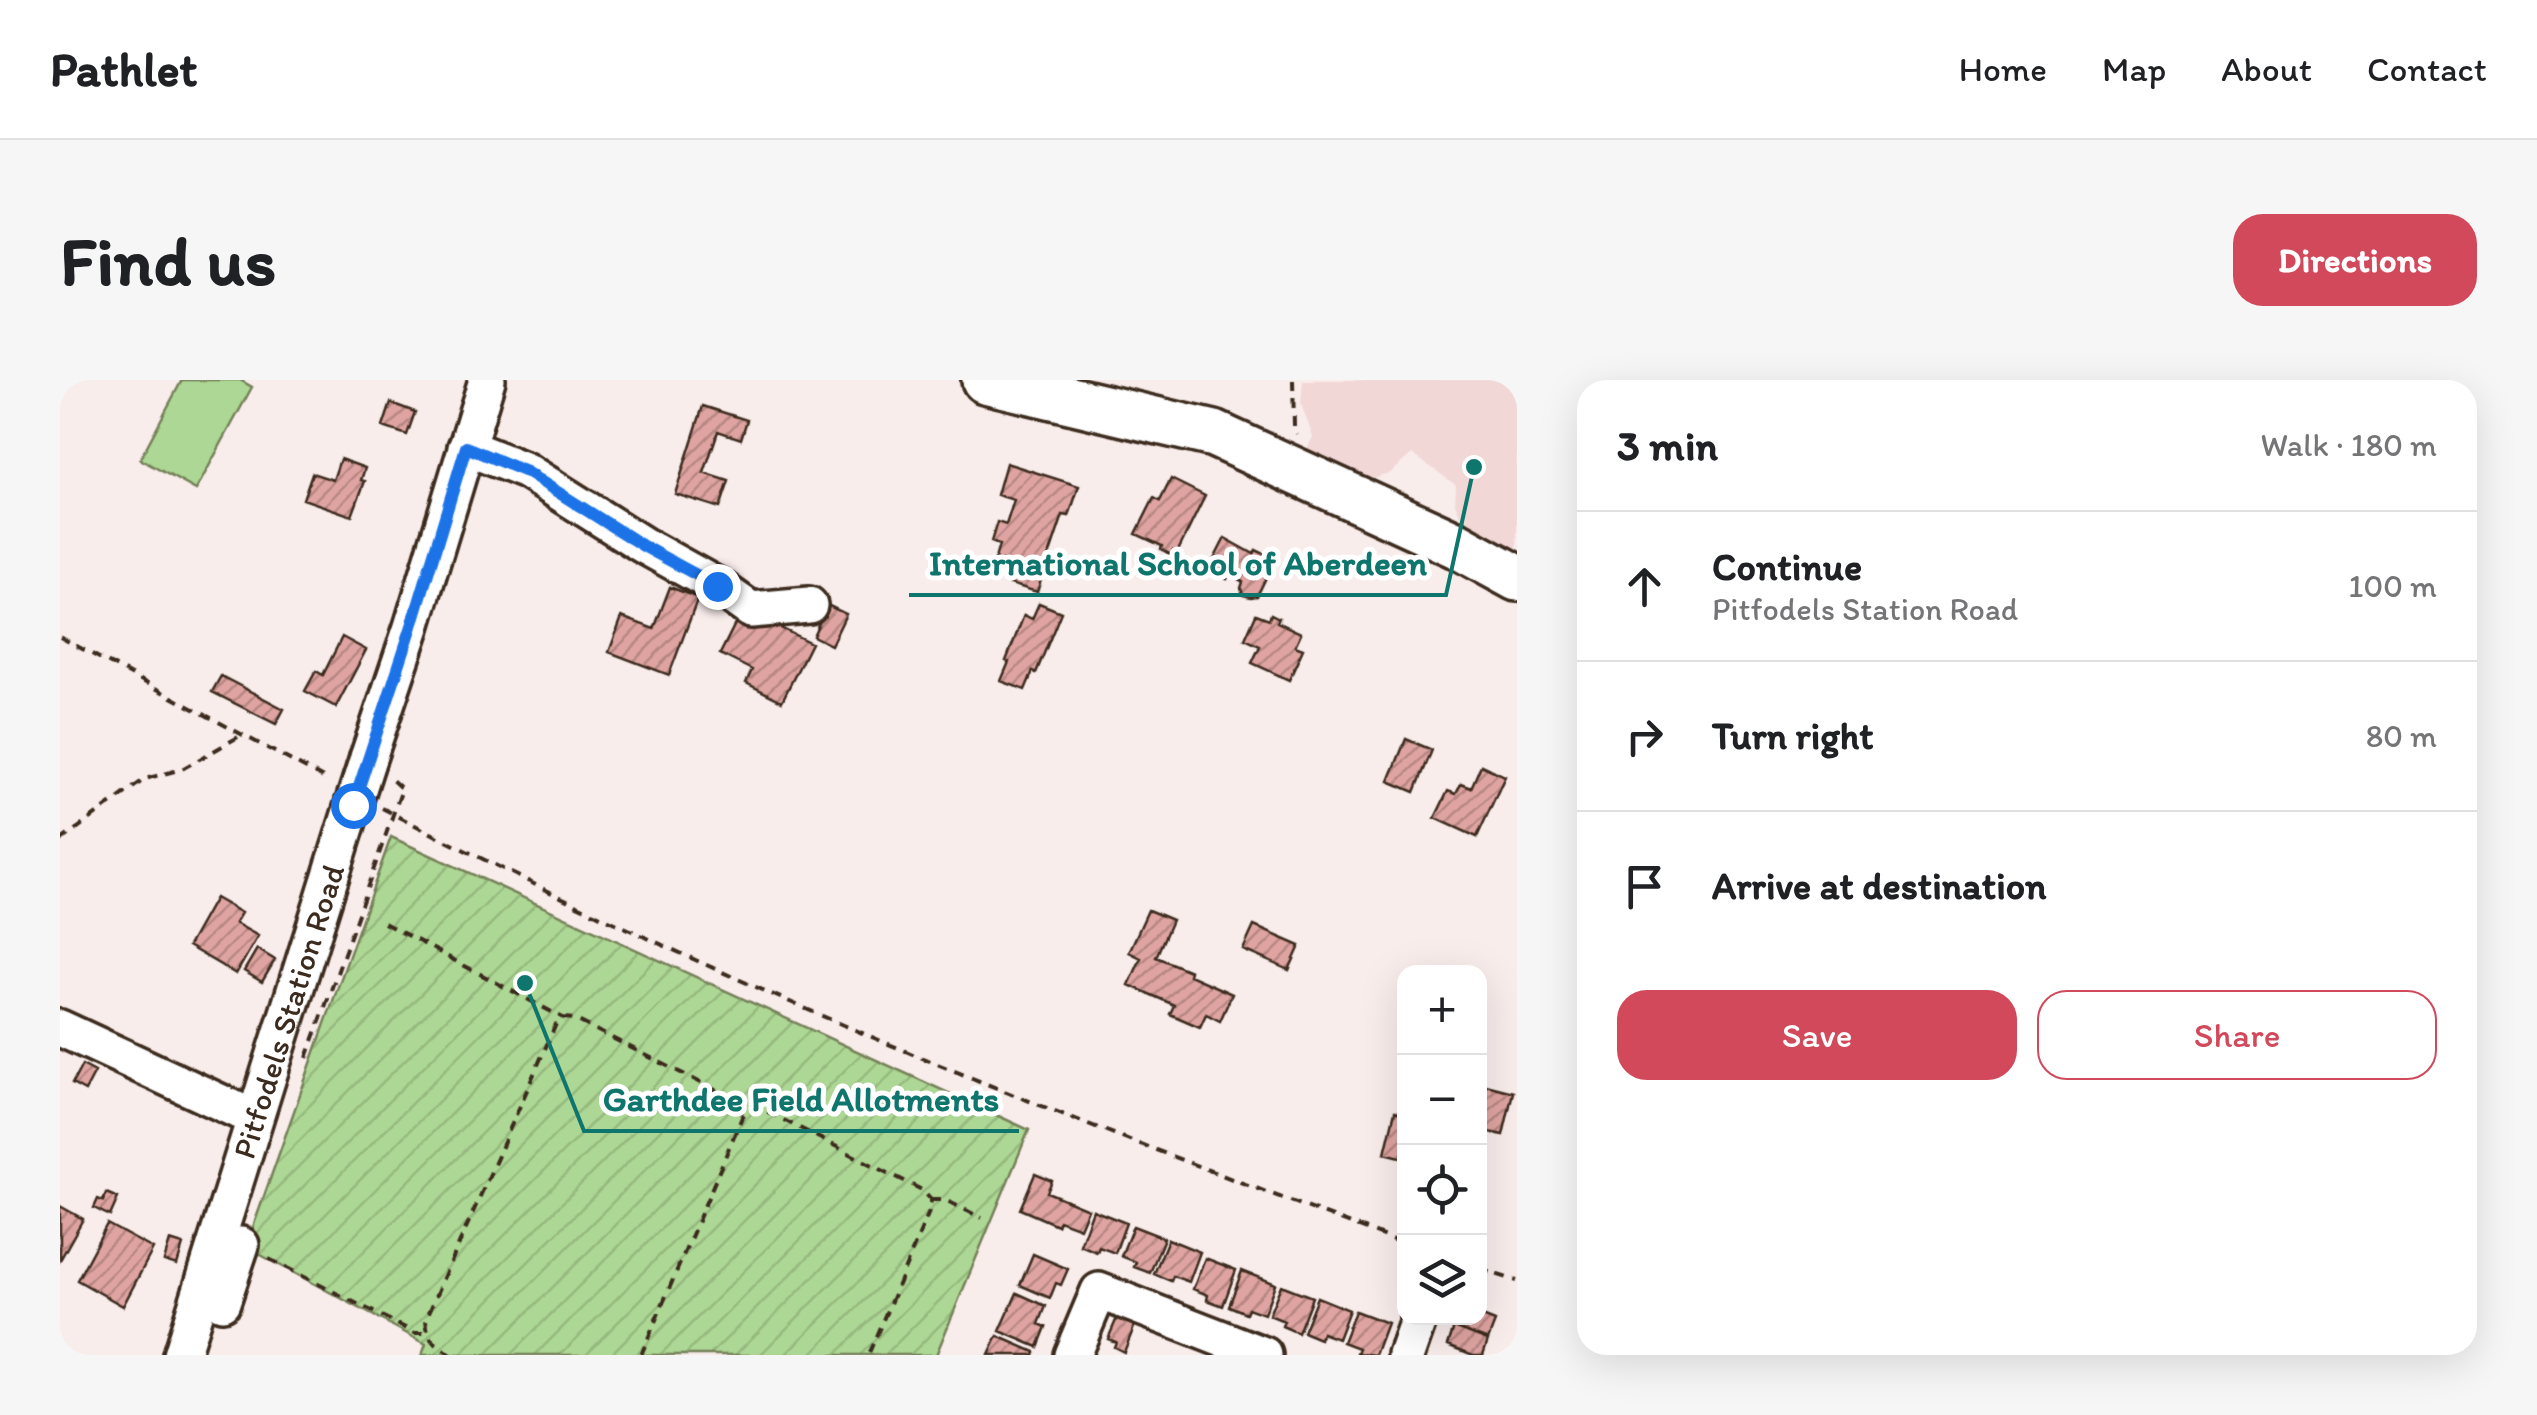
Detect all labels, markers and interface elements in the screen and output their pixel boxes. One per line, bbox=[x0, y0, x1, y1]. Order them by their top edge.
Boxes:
text: Pathlet bbox=[50, 40, 198, 98]
text: Home bbox=[1959, 48, 2047, 90]
text: Map bbox=[2102, 48, 2166, 90]
text: About bbox=[2221, 48, 2312, 90]
text: Contact bbox=[2367, 48, 2487, 90]
button: Directions bbox=[2233, 214, 2477, 306]
text: Find us bbox=[60, 218, 276, 303]
text: 3 min bbox=[1617, 420, 1718, 471]
text: Walk · 180 m bbox=[2260, 426, 2437, 464]
callout: International School of Aberdeen bbox=[909, 530, 1446, 595]
text: International School of Aberdeen bbox=[929, 542, 1427, 584]
text: Continue bbox=[1712, 544, 1862, 590]
icon: ahead bbox=[1617, 559, 1672, 614]
route end bbox=[695, 564, 741, 610]
text: 100 m bbox=[2349, 567, 2437, 605]
text: Pitfodels Station Road bbox=[1712, 590, 2018, 628]
icon: right bbox=[1617, 709, 1672, 764]
text: Turn right bbox=[1712, 713, 1874, 759]
text: 80 m bbox=[2366, 717, 2437, 755]
route start bbox=[331, 783, 377, 829]
icon: arrive bbox=[1617, 859, 1672, 914]
street label: Pitfodels Station Road bbox=[225, 860, 352, 1163]
text: Arrive at destination bbox=[1712, 863, 2047, 909]
map controls bbox=[1397, 965, 1487, 1325]
button: + bbox=[1397, 965, 1487, 1055]
button: Save bbox=[1617, 990, 2017, 1080]
button: Share bbox=[2037, 990, 2437, 1080]
button: − bbox=[1397, 1055, 1487, 1145]
callout: Garthdee Field Allotments bbox=[584, 1066, 1019, 1131]
text: Garthdee Field Allotments bbox=[603, 1078, 999, 1120]
button: locate bbox=[1397, 1145, 1487, 1235]
button: layers bbox=[1397, 1235, 1487, 1325]

